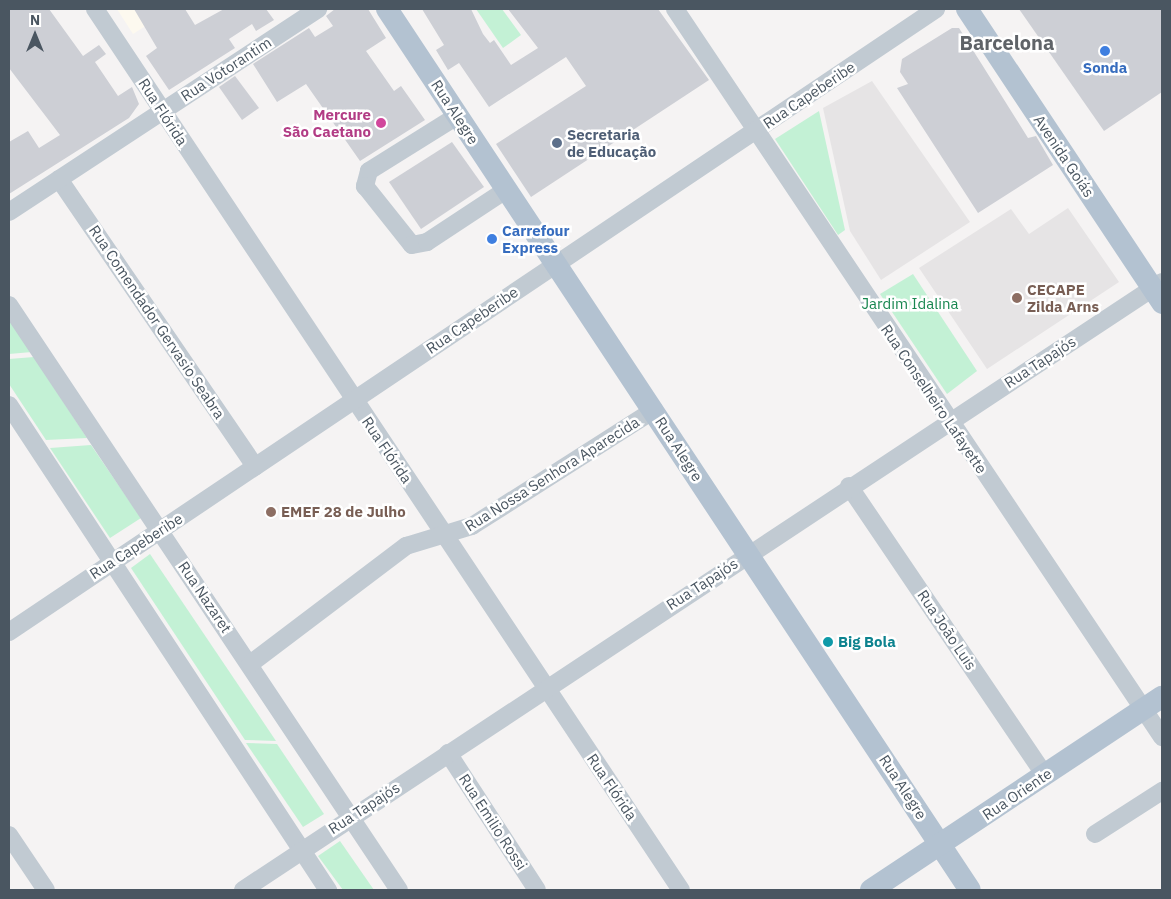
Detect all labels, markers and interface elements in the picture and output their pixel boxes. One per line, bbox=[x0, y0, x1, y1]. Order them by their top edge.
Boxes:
north arrow bbox=[10, 10, 60, 60]
text: N bbox=[30, 11, 40, 29]
district label: Barcelona bbox=[960, 30, 1054, 54]
street label: Rua Votorantim bbox=[177, 33, 275, 105]
marker: Sonda bbox=[1099, 45, 1111, 57]
street label: Rua Capeberibe bbox=[760, 58, 858, 132]
place label: Sonda bbox=[1083, 59, 1127, 77]
street label: Rua Flórida bbox=[135, 75, 191, 149]
street label: Rua Alegre bbox=[428, 76, 482, 148]
place label: Mercure São Caetano bbox=[283, 105, 371, 140]
street label: Avenida Goiás bbox=[1030, 111, 1098, 201]
marker: Mercure São Caetano bbox=[375, 117, 387, 129]
place label: Secretaria de Educação bbox=[567, 125, 656, 160]
marker: Secretaria de Educação bbox=[551, 137, 563, 149]
place label: Carrefour Express bbox=[502, 221, 570, 256]
street label: Rua Comendador Gervasio Seabra bbox=[85, 222, 229, 422]
marker: Carrefour Express bbox=[486, 233, 498, 245]
place label: CECAPE Zilda Arns bbox=[1027, 280, 1099, 315]
street label: Rua Capeberibe bbox=[423, 283, 521, 357]
marker: CECAPE Zilda Arns bbox=[1011, 292, 1023, 304]
park label: Jardim Idalina bbox=[861, 295, 959, 313]
street label: Rua Conselheiro Lafayette bbox=[877, 321, 991, 477]
street label: Rua Tapajós bbox=[1001, 332, 1079, 392]
street label: Rua Flórida bbox=[358, 413, 416, 487]
street label: Rua Nossa Senhora Aparecida bbox=[462, 413, 642, 535]
street label: Rua Alegre bbox=[652, 413, 706, 485]
place label: EMEF 28 de Julho bbox=[281, 503, 406, 521]
marker: EMEF 28 de Julho bbox=[265, 506, 277, 518]
street label: Rua Capeberibe bbox=[86, 509, 186, 583]
street label: Rua Tapajós bbox=[663, 554, 741, 614]
street label: Rua Nazaret bbox=[175, 558, 235, 636]
street label: Rua João Luis bbox=[914, 587, 980, 673]
place label: Big Bola bbox=[838, 633, 896, 651]
marker: Big Bola bbox=[822, 636, 834, 648]
street label: Rua Flórida bbox=[583, 750, 641, 824]
street label: Rua Alegre bbox=[876, 751, 930, 823]
street label: Rua Oriente bbox=[979, 764, 1055, 824]
street label: Rua Emilio Rossi bbox=[455, 771, 531, 873]
street label: Rua Tapajós bbox=[325, 778, 403, 838]

